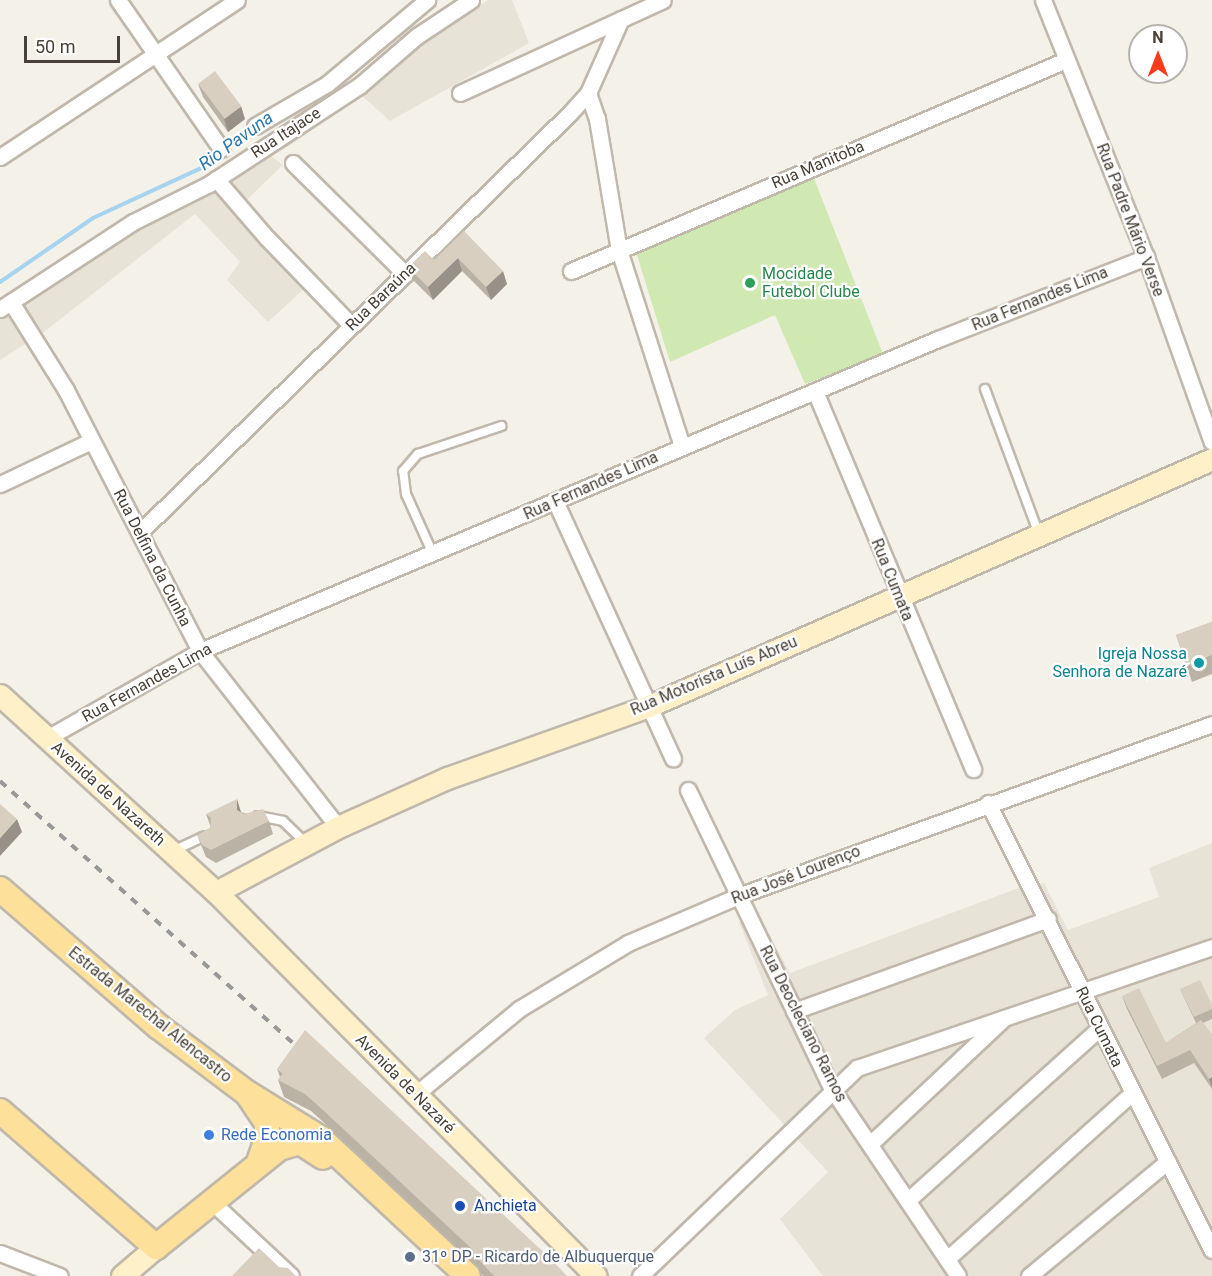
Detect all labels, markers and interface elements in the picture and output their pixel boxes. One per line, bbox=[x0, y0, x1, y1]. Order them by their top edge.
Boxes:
scale bar bbox=[27, 24, 123, 62]
north arrow bbox=[1128, 24, 1188, 84]
text: N bbox=[1152, 28, 1164, 47]
text: 50 m bbox=[35, 36, 75, 57]
street label: Rua Itajace bbox=[248, 103, 324, 163]
water label: Rio Pavuna bbox=[195, 107, 277, 175]
street label: Rua Manitoba bbox=[769, 137, 867, 193]
street label: Rua Padre Mário Verse bbox=[1092, 141, 1168, 299]
street label: Rua Baraúna bbox=[342, 259, 420, 335]
street label: Rua Fernandes Lima bbox=[969, 263, 1111, 335]
place label: Mocidade Futebol Clube bbox=[762, 264, 860, 302]
marker: Mocidade Futebol Clube bbox=[743, 276, 757, 290]
street label: Rua Fernandes Lima bbox=[521, 448, 661, 524]
street label: Rua Delfina da Cunha bbox=[109, 486, 195, 630]
street label: Rua Cumata bbox=[867, 536, 917, 624]
street label: Rua Motorista Luís Abreu bbox=[628, 632, 800, 720]
street label: Rua Fernandes Lima bbox=[79, 639, 215, 727]
place label: Igreja Nossa Senhora de Nazaré bbox=[1052, 644, 1187, 682]
marker: Igreja Nossa Senhora de Nazaré bbox=[1192, 656, 1206, 670]
street label: Avenida de Nazareth bbox=[47, 738, 169, 850]
street label: Rua José Lourenço bbox=[729, 842, 863, 908]
street label: Estrada Marechal Alencastro bbox=[64, 943, 236, 1087]
street label: Rua Deocleciano Ramos bbox=[755, 943, 851, 1105]
street label: Rua Cumata bbox=[1071, 984, 1127, 1070]
street label: Avenida de Nazaré bbox=[351, 1030, 459, 1138]
place label: Rede Economia bbox=[221, 1125, 332, 1145]
marker: Rede Economia bbox=[202, 1128, 216, 1142]
place label: Anchieta bbox=[474, 1196, 537, 1216]
marker: Anchieta bbox=[451, 1197, 469, 1215]
place label: 31º DP - Ricardo de Albuquerque bbox=[422, 1247, 654, 1267]
marker: 31º DP - Ricardo de Albuquerque bbox=[403, 1250, 417, 1264]

